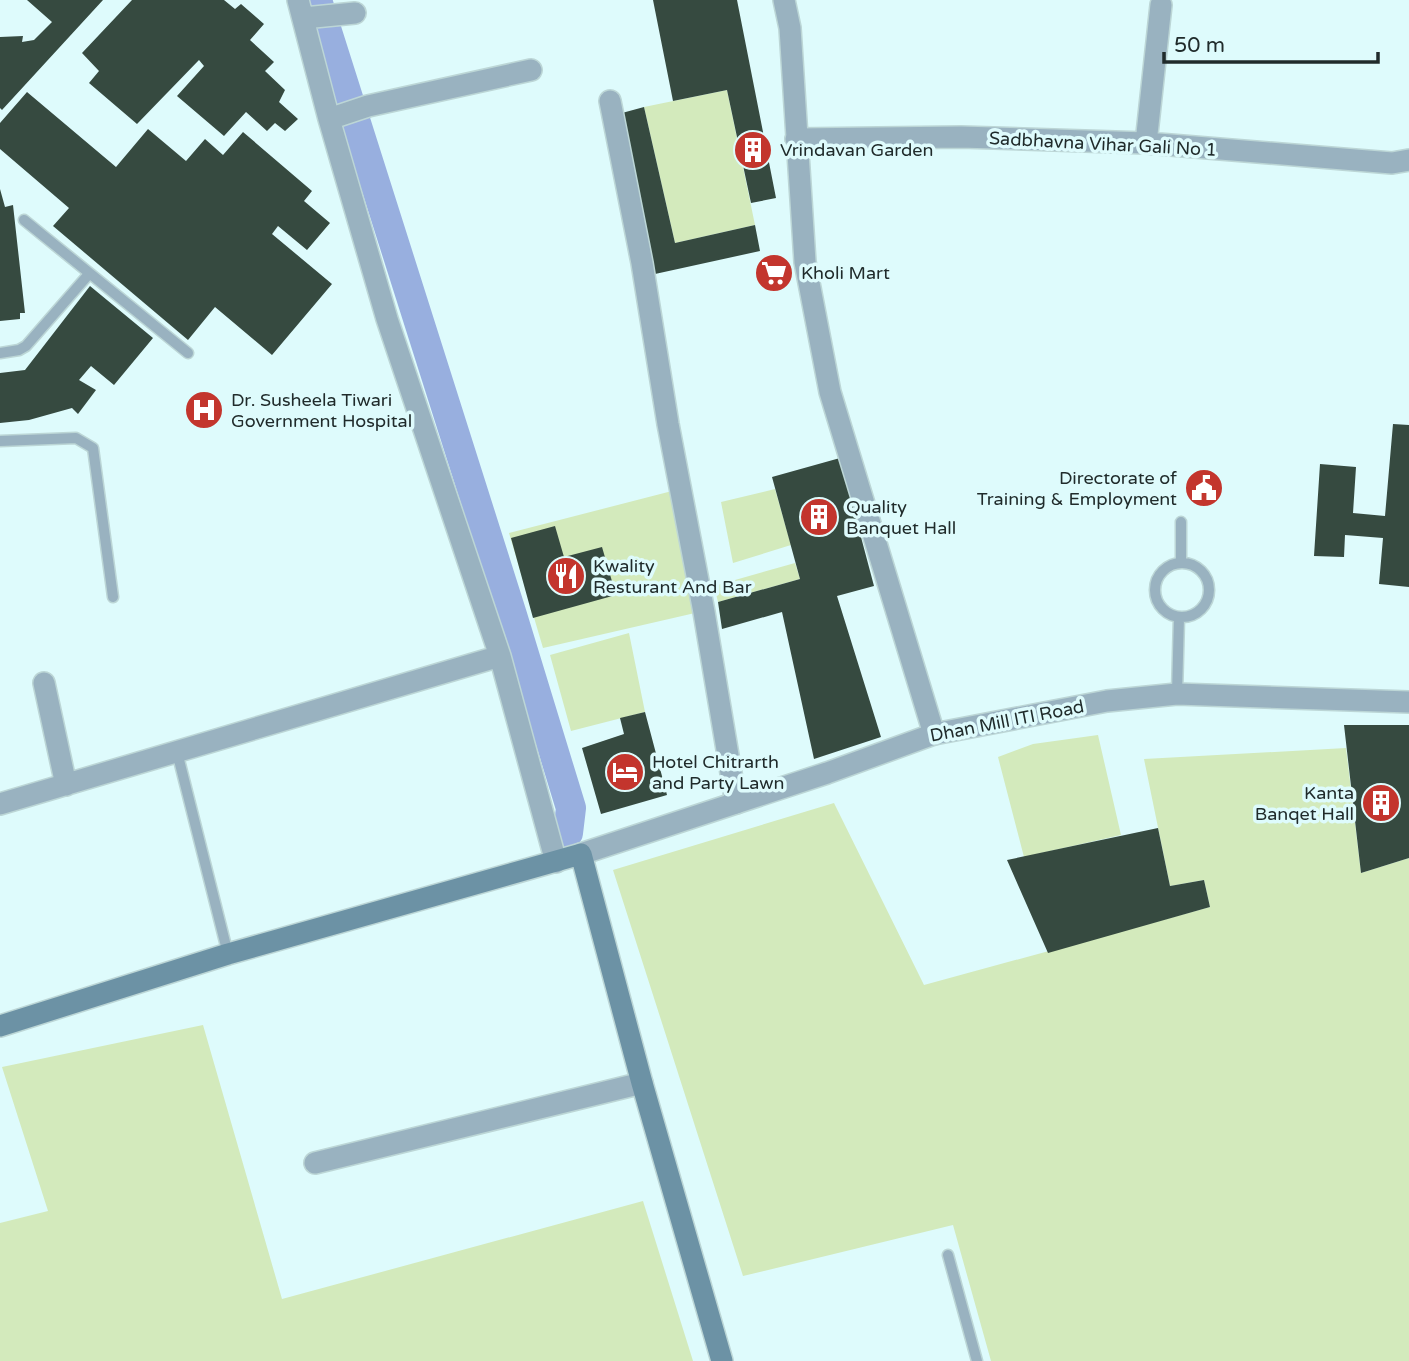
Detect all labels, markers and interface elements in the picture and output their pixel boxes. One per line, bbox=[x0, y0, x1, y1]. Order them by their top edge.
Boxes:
scale bar bbox=[1164, 21, 1378, 65]
text: 50 m bbox=[1174, 33, 1225, 58]
street label: Sadbhavna Vihar Gali No 1 bbox=[989, 127, 1217, 161]
building icon: Vrindavan Garden bbox=[732, 129, 774, 171]
place label: Vrindavan Garden bbox=[780, 139, 933, 161]
supermarket icon: Kholi Mart bbox=[753, 252, 795, 294]
place label: Kholi Mart bbox=[801, 262, 890, 284]
hospital icon: Dr. Susheela Tiwari Government Hospital bbox=[183, 389, 225, 431]
place label: Dr. Susheela Tiwari Government Hospital bbox=[231, 389, 412, 432]
place label: Directorate of Training & Employment bbox=[977, 467, 1177, 510]
public building icon: Directorate of Training & Employment bbox=[1183, 467, 1225, 509]
building icon: Quality Banquet Hall bbox=[798, 496, 840, 538]
place label: Quality Banquet Hall bbox=[846, 496, 956, 539]
restaurant icon: Kwality Resturant And Bar bbox=[545, 555, 587, 597]
place label: Kwality Resturant And Bar bbox=[593, 555, 752, 598]
street label: Dhan Mill ITI Road bbox=[928, 695, 1086, 747]
hotel icon: Hotel Chitrarth and Party Lawn bbox=[604, 751, 646, 793]
place label: Hotel Chitrarth and Party Lawn bbox=[652, 751, 784, 794]
place label: Kanta Banqet Hall bbox=[1255, 782, 1354, 825]
building icon: Kanta Banqet Hall bbox=[1360, 782, 1402, 824]

